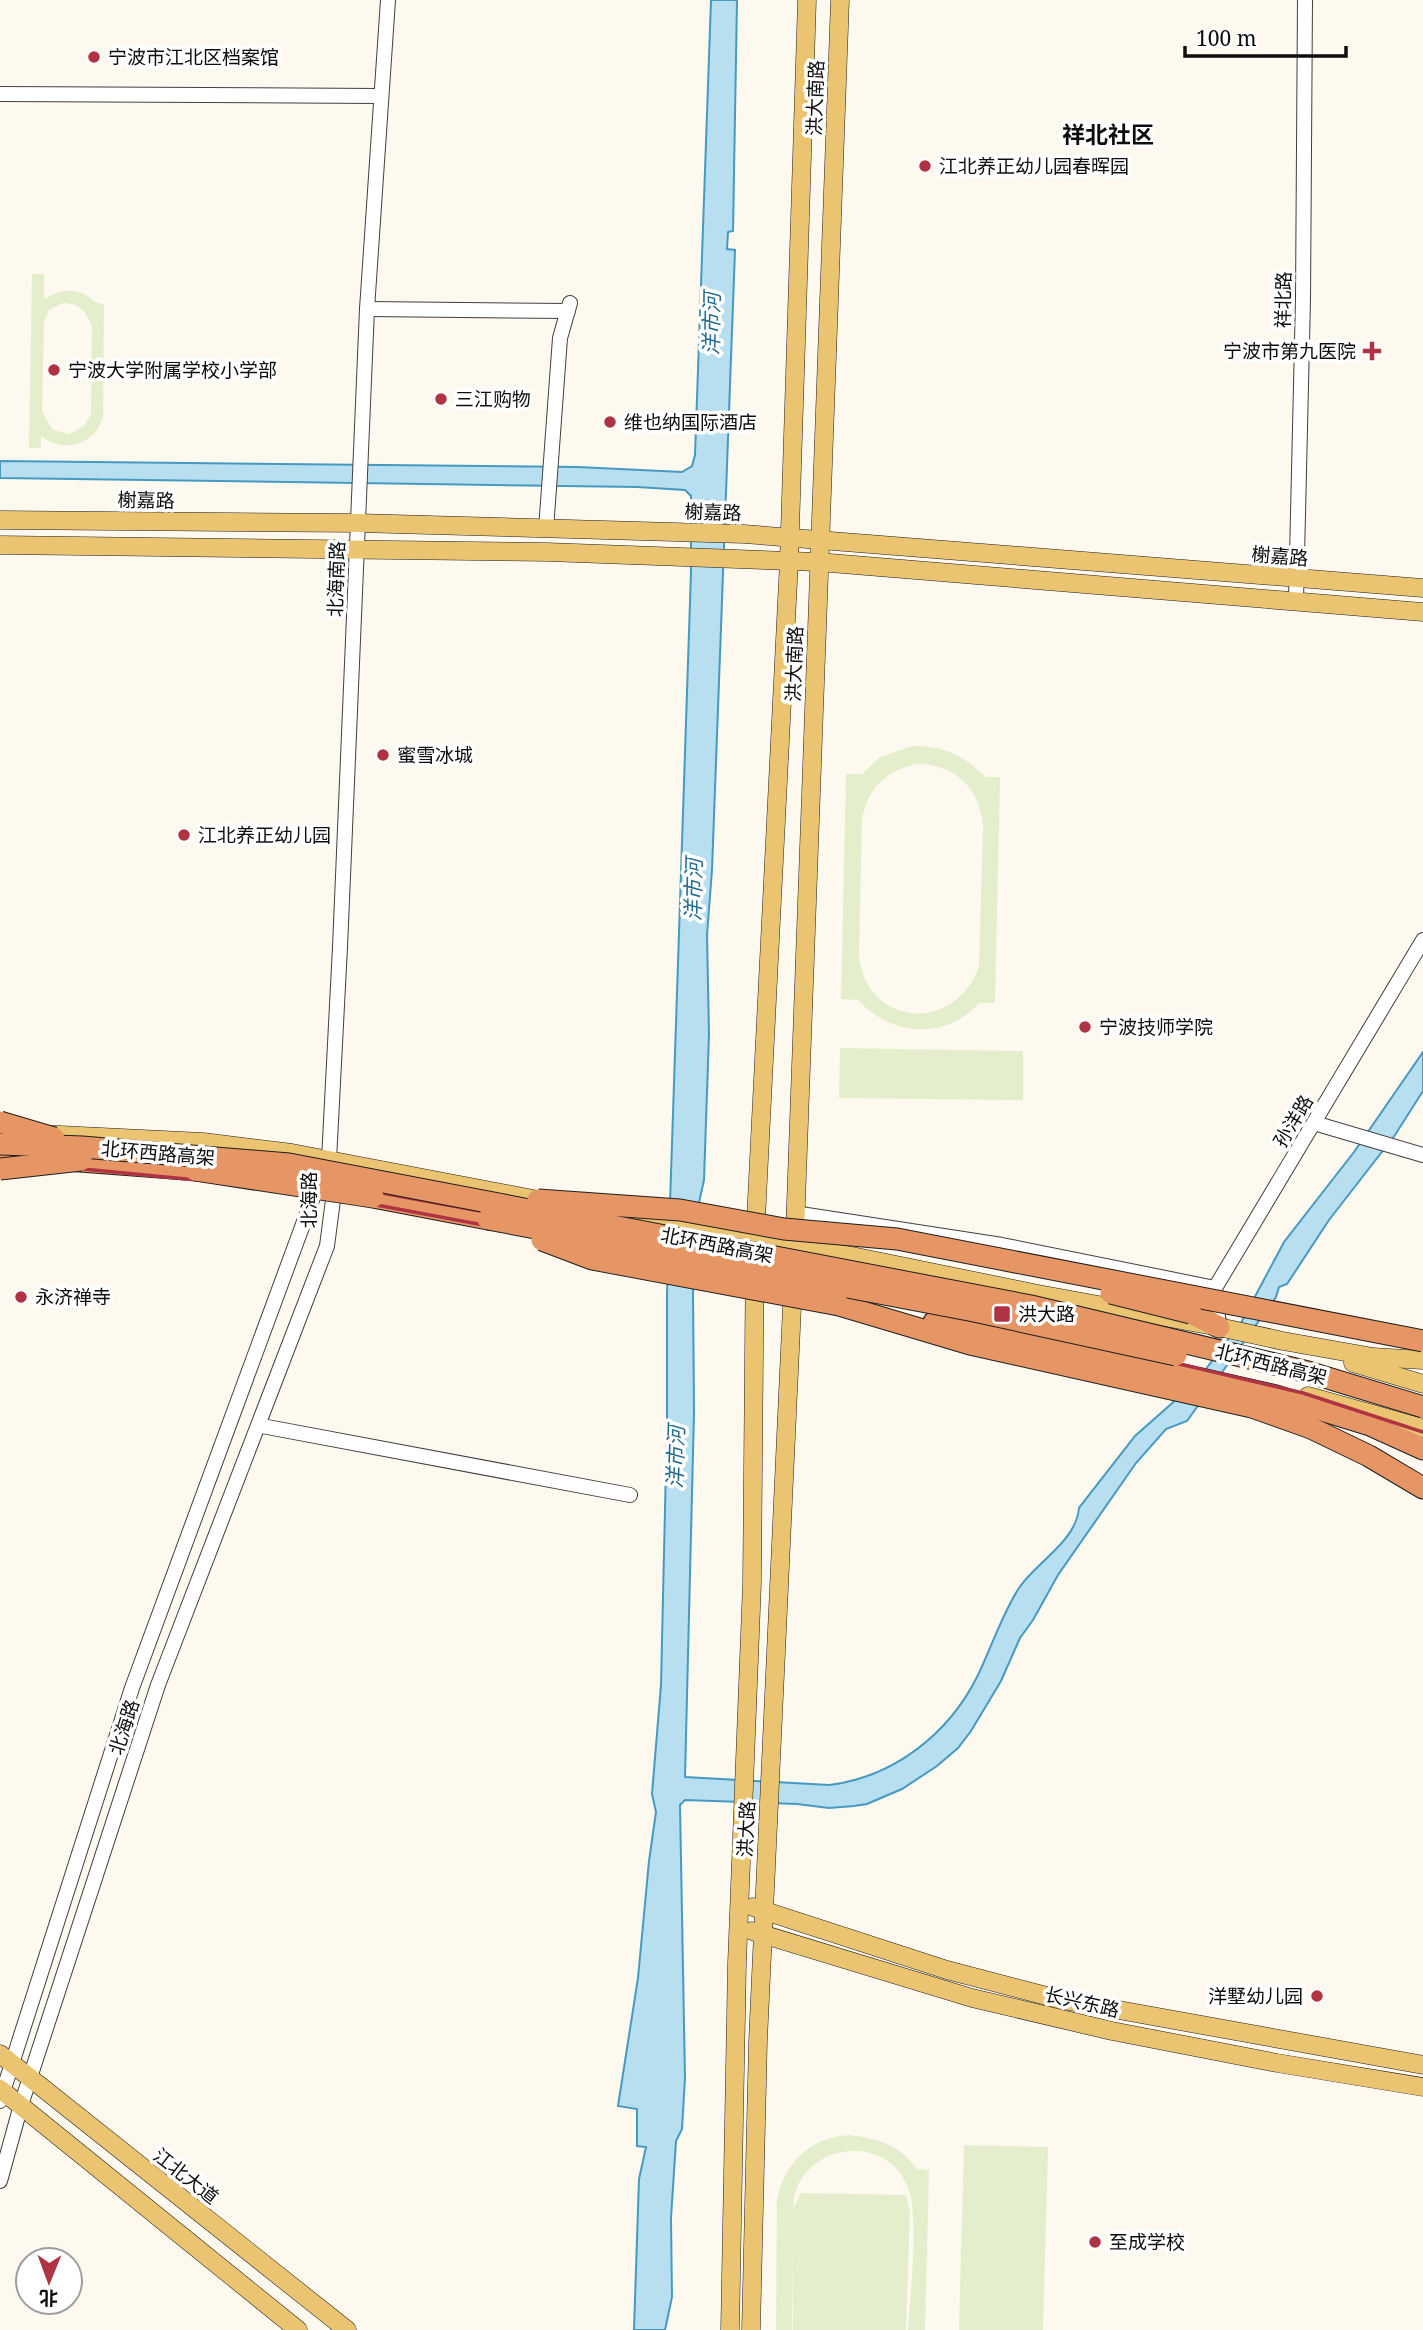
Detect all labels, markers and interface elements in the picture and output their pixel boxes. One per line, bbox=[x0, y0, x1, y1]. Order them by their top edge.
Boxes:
scale bar bbox=[1185, 14, 1346, 58]
text: 100 m bbox=[1196, 24, 1257, 52]
place label: 宁波市江北区档案馆 bbox=[108, 44, 279, 70]
marker: 宁波市江北区档案馆 bbox=[86, 49, 102, 65]
street label: 洪大南路 bbox=[801, 60, 829, 136]
district label: 祥北社区 bbox=[1062, 118, 1154, 150]
place label: 江北养正幼儿园春晖园 bbox=[939, 153, 1129, 179]
marker: 江北养正幼儿园春晖园 bbox=[917, 158, 933, 174]
street label: 祥北路 bbox=[1270, 271, 1296, 329]
water label: 洋市河 bbox=[696, 288, 726, 356]
place label: 宁波市第九医院 bbox=[1223, 338, 1356, 364]
marker: 宁波市第九医院 bbox=[1362, 341, 1382, 361]
place label: 宁波大学附属学校小学部 bbox=[68, 357, 277, 383]
marker: 宁波大学附属学校小学部 bbox=[46, 362, 62, 378]
place label: 三江购物 bbox=[455, 386, 531, 412]
marker: 三江购物 bbox=[433, 391, 449, 407]
place label: 维也纳国际酒店 bbox=[624, 409, 757, 435]
marker: 维也纳国际酒店 bbox=[602, 414, 618, 430]
street label: 榭嘉路 bbox=[117, 487, 175, 513]
street label: 榭嘉路 bbox=[684, 498, 742, 526]
street label: 北海南路 bbox=[322, 541, 350, 617]
street label: 榭嘉路 bbox=[1250, 541, 1310, 571]
street label: 洪大南路 bbox=[780, 626, 808, 702]
place label: 蜜雪冰城 bbox=[397, 742, 473, 768]
marker: 蜜雪冰城 bbox=[375, 747, 391, 763]
place label: 江北养正幼儿园 bbox=[198, 822, 331, 848]
marker: 江北养正幼儿园 bbox=[176, 827, 192, 843]
water label: 洋市河 bbox=[678, 854, 708, 922]
place label: 宁波技师学院 bbox=[1099, 1014, 1213, 1040]
marker: 宁波技师学院 bbox=[1077, 1019, 1093, 1035]
street label: 孙洋路 bbox=[1267, 1090, 1319, 1152]
street label: 北环西路高架 bbox=[100, 1135, 216, 1171]
street label: 北海路 bbox=[296, 1171, 322, 1229]
street label: 北环西路高架 bbox=[659, 1221, 775, 1269]
place label: 永济禅寺 bbox=[35, 1284, 111, 1310]
marker: 永济禅寺 bbox=[13, 1289, 29, 1305]
place label: 洪大路 bbox=[1018, 1301, 1075, 1327]
marker: 洪大路 bbox=[992, 1304, 1012, 1324]
street label: 北环西路高架 bbox=[1213, 1338, 1329, 1390]
water label: 洋市河 bbox=[660, 1421, 690, 1489]
street label: 北海路 bbox=[103, 1696, 145, 1758]
street label: 洪大路 bbox=[732, 1800, 760, 1858]
street label: 长兴东路 bbox=[1042, 1981, 1122, 2023]
place label: 洋墅幼儿园 bbox=[1208, 1983, 1303, 2009]
marker: 洋墅幼儿园 bbox=[1309, 1988, 1325, 2004]
street label: 江北大道 bbox=[148, 2142, 224, 2210]
place label: 至成学校 bbox=[1109, 2229, 1185, 2255]
marker: 至成学校 bbox=[1087, 2234, 1103, 2250]
north arrow bbox=[14, 2246, 84, 2316]
text: 北 bbox=[39, 2285, 58, 2311]

